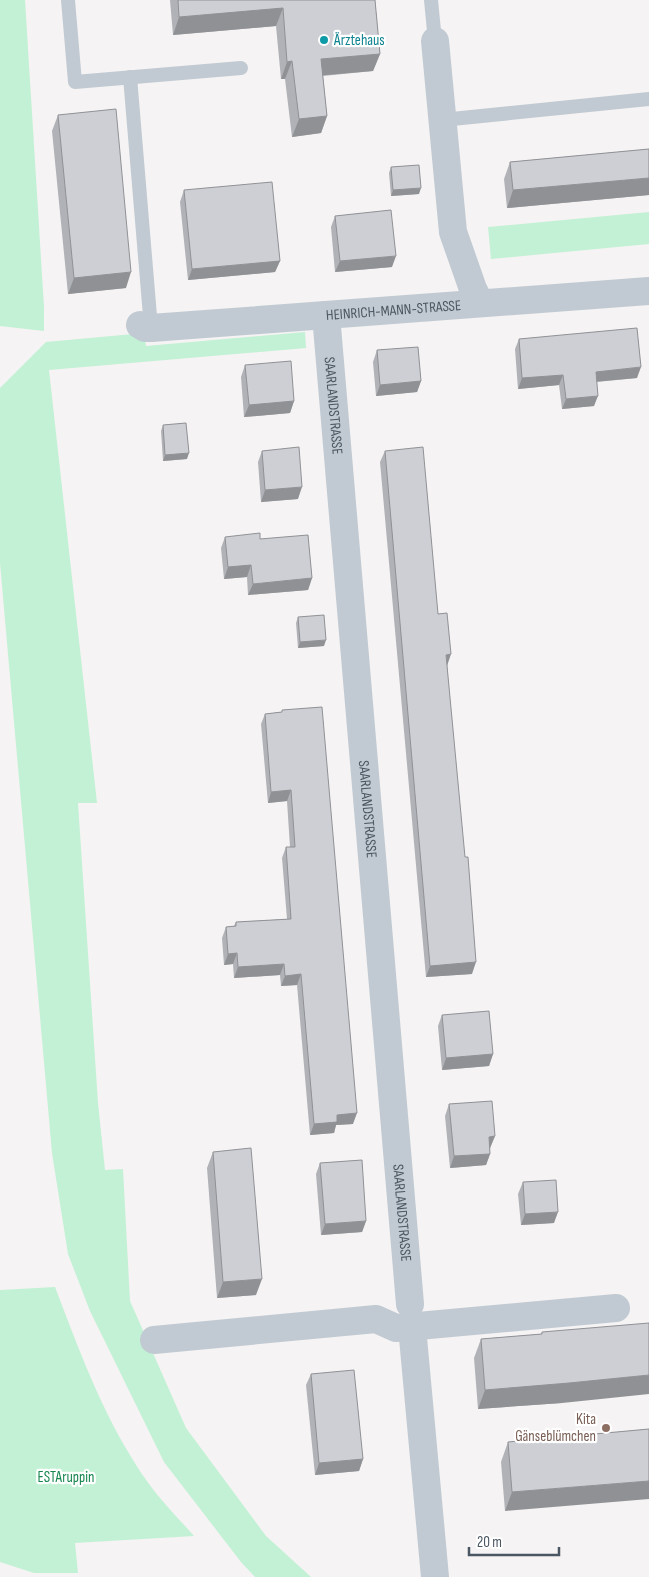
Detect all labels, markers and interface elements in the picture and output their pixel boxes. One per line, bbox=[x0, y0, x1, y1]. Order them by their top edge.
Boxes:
place label: Ärztehaus bbox=[333, 31, 385, 50]
marker: Ärztehaus bbox=[318, 34, 330, 46]
street label: HEINRICH-MANN-STRASSE bbox=[325, 296, 462, 325]
street label: SAARLANDSTRASSE bbox=[320, 356, 347, 455]
street label: SAARLANDSTRASSE bbox=[354, 760, 381, 859]
street label: SAARLANDSTRASSE bbox=[388, 1163, 415, 1262]
place label: Kita Gänseblümchen bbox=[515, 1410, 596, 1446]
marker: Kita Gänseblümchen bbox=[600, 1422, 612, 1434]
park label: ESTAruppin bbox=[38, 1468, 94, 1487]
scale bar bbox=[469, 1524, 559, 1556]
text: 20 m bbox=[477, 1533, 502, 1552]

